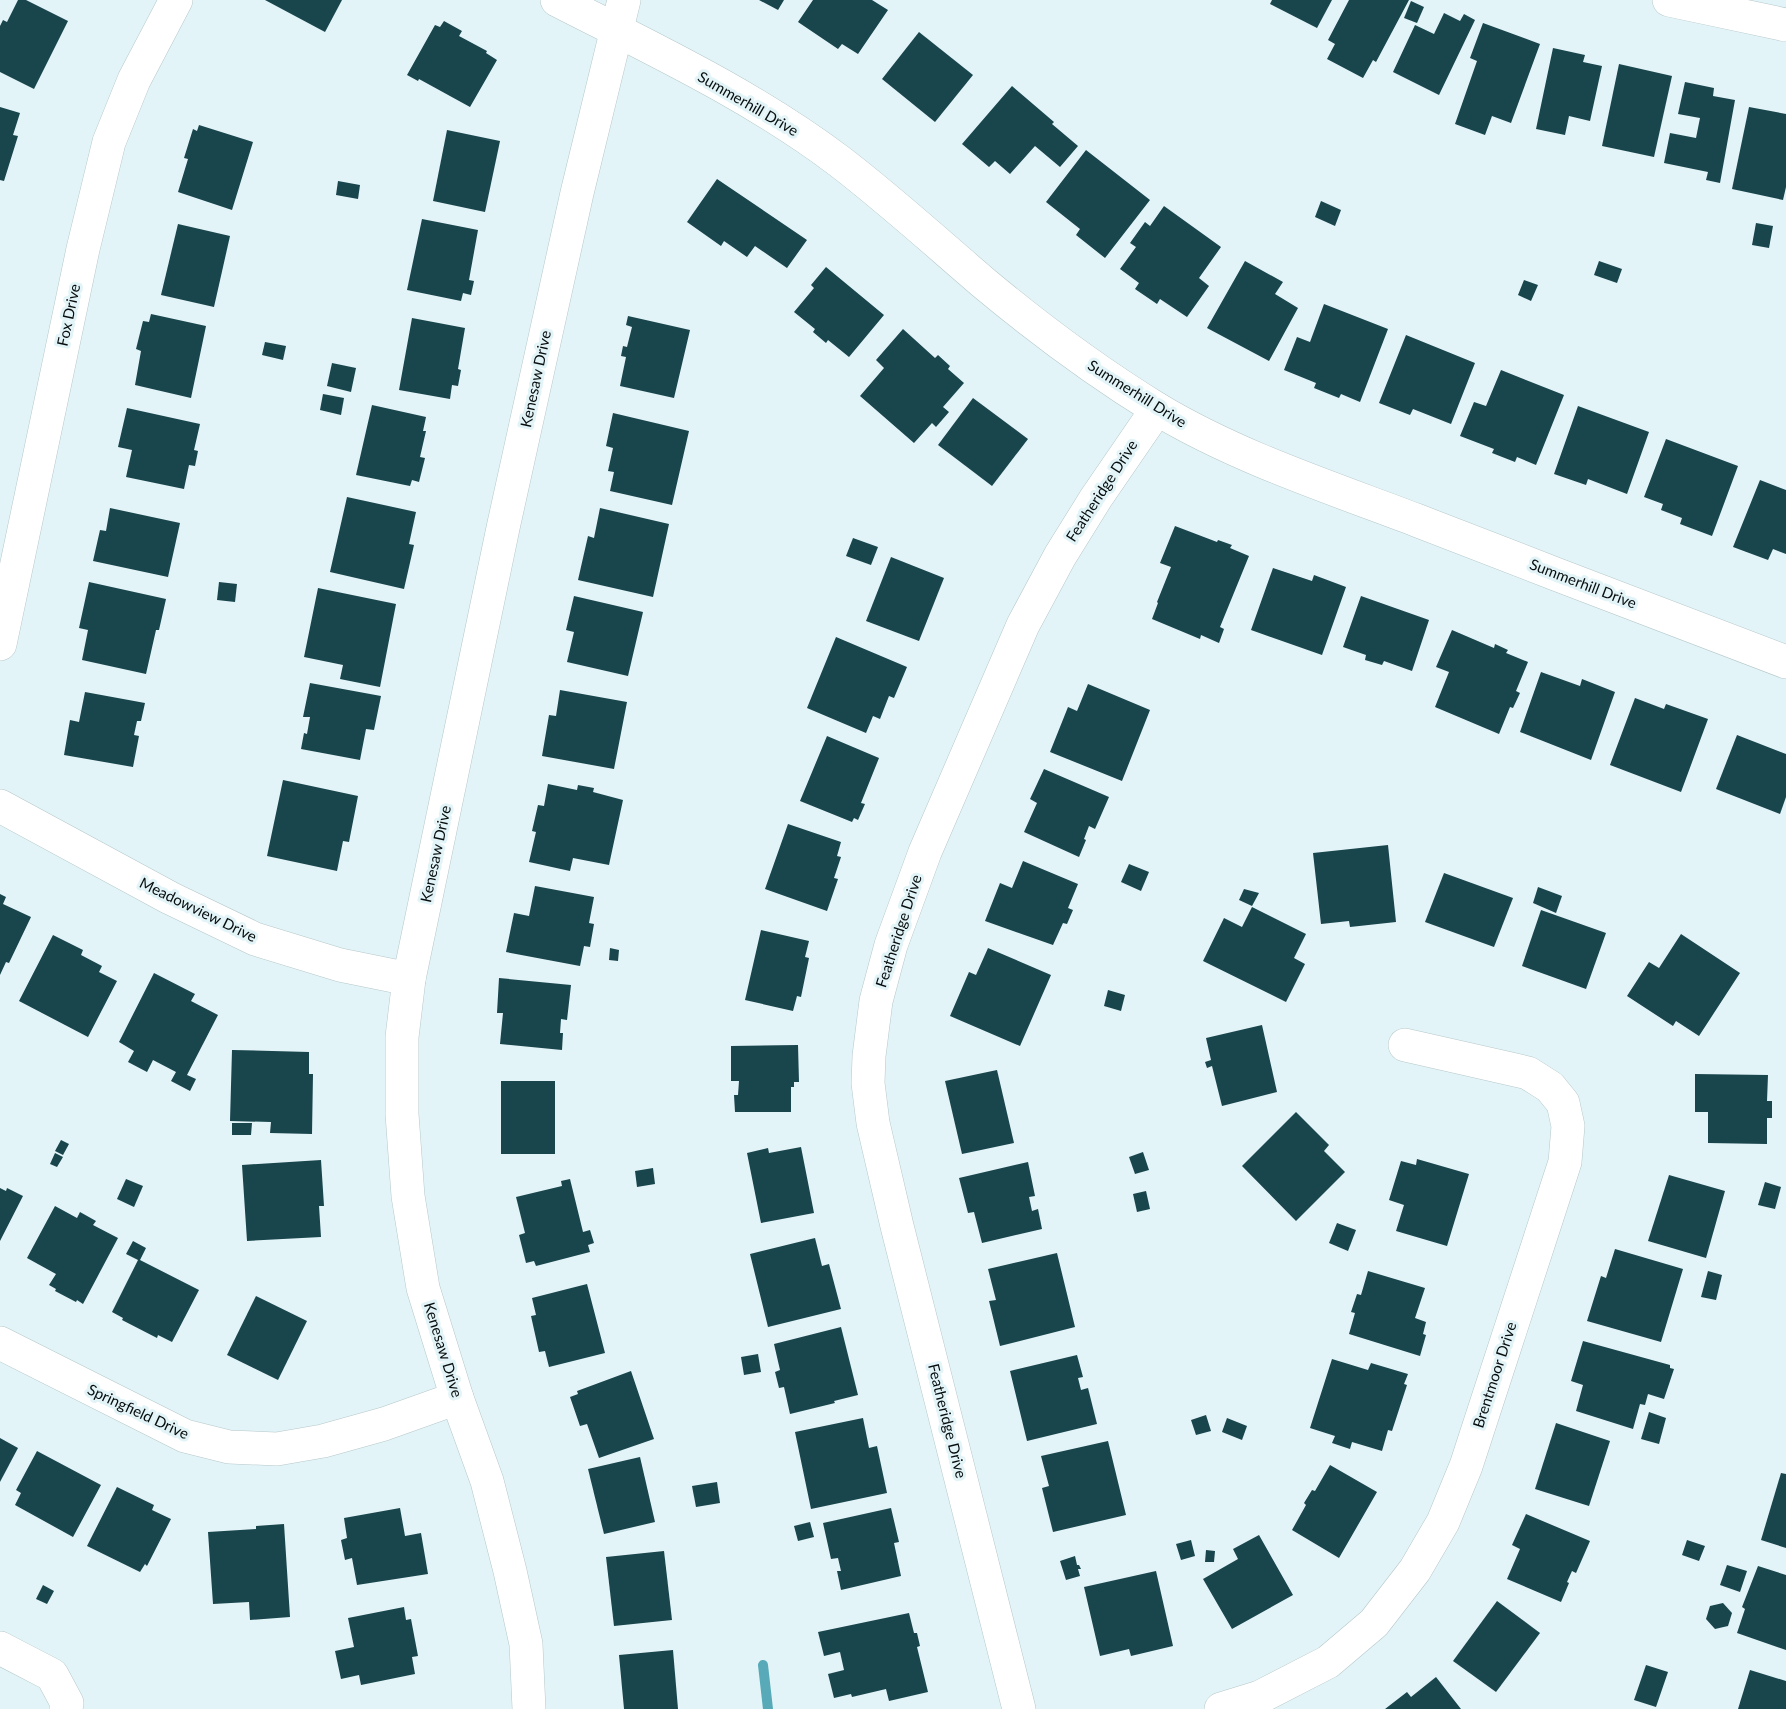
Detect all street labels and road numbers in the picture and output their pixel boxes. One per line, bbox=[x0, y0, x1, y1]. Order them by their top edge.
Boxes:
street label: Summerhill Drive bbox=[695, 67, 802, 139]
street label: Fox Drive bbox=[53, 282, 83, 348]
street label: Kenesaw Drive bbox=[516, 329, 554, 429]
street label: Summerhill Drive bbox=[1085, 356, 1190, 431]
street label: Featheridge Drive bbox=[1062, 436, 1141, 545]
street label: Summerhill Drive bbox=[1527, 554, 1639, 612]
street label: Kenesaw Drive bbox=[416, 804, 454, 904]
street label: Featheridge Drive bbox=[871, 872, 925, 989]
street label: Meadowview Drive bbox=[137, 873, 260, 945]
street label: Kenesaw Drive bbox=[421, 1300, 467, 1400]
street label: Brentmoor Drive bbox=[1468, 1319, 1520, 1430]
street label: Featheridge Drive bbox=[925, 1362, 971, 1480]
street label: Springfield Drive bbox=[85, 1380, 192, 1442]

